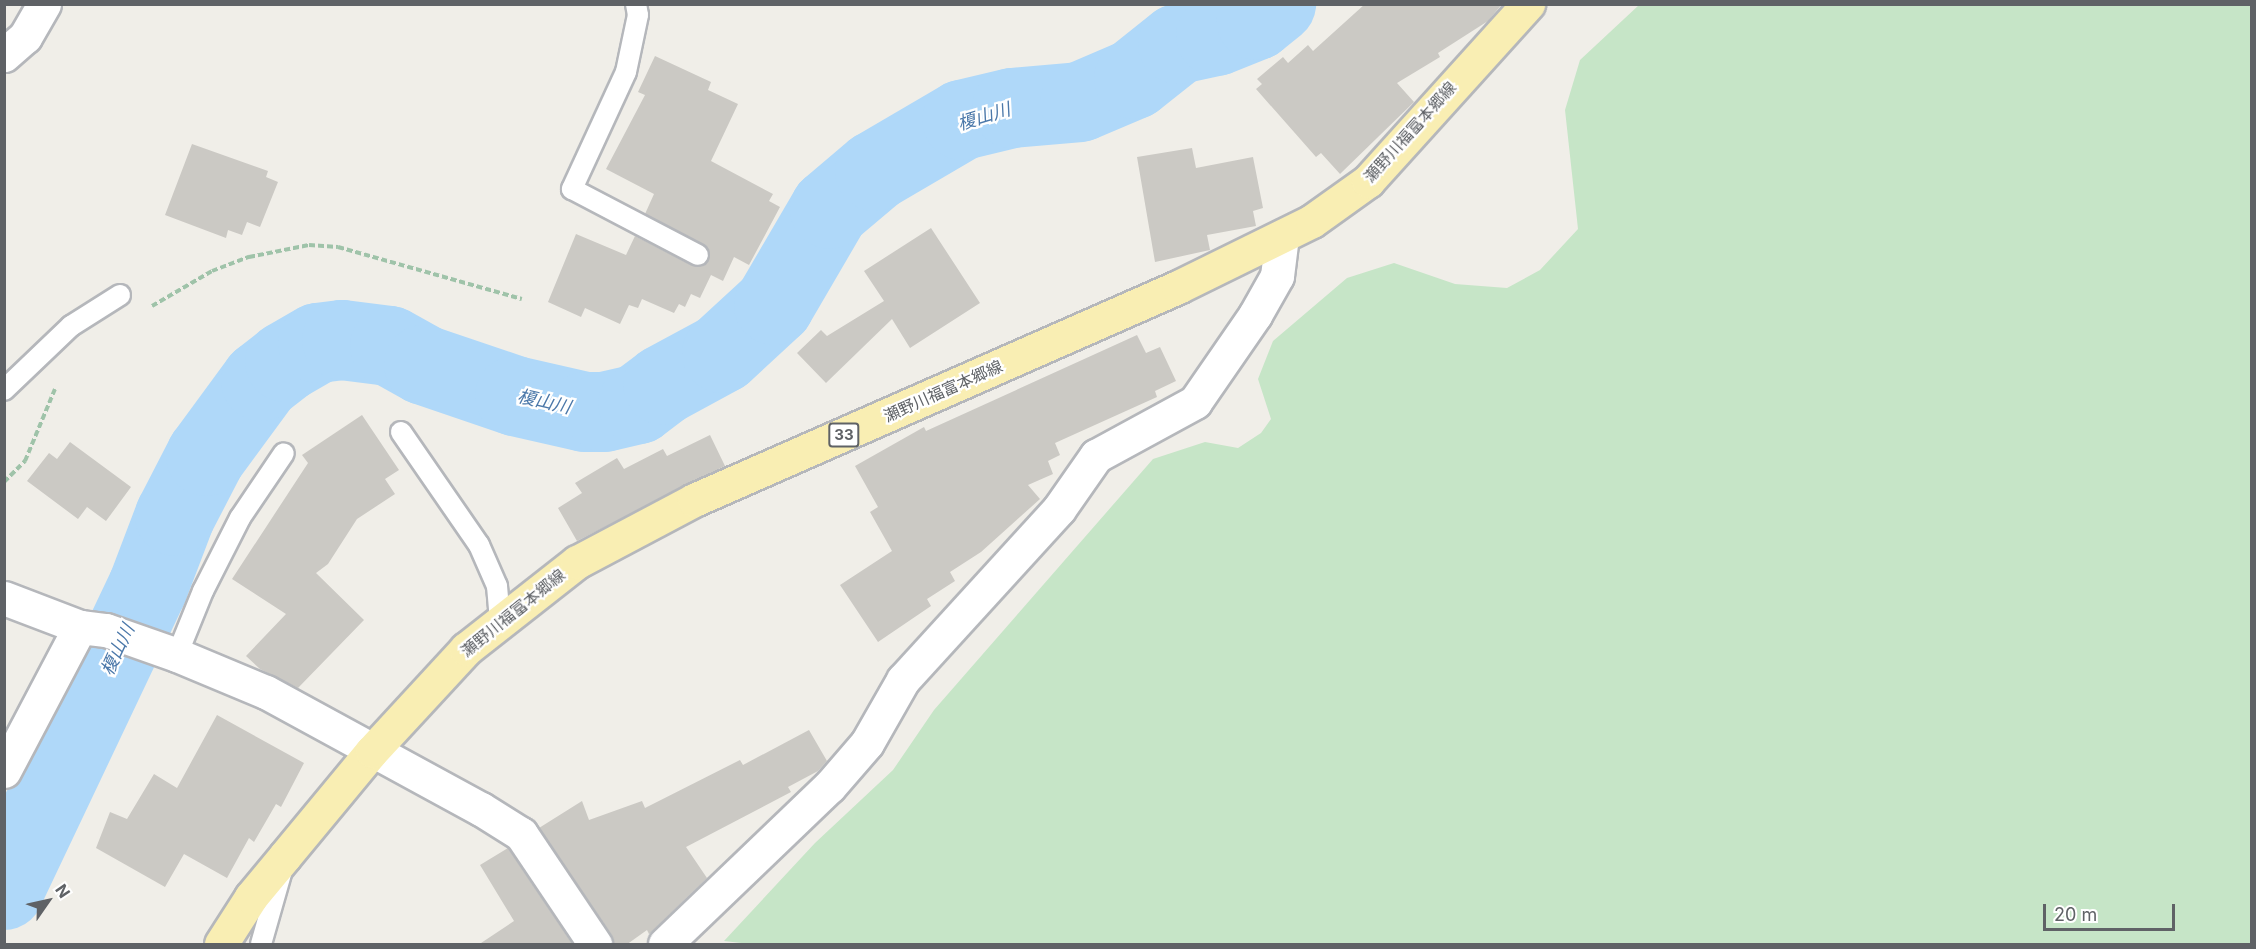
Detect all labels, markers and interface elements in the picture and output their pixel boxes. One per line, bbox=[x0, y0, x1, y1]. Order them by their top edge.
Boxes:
street label: 瀬野川福富本郷線 bbox=[1360, 78, 1460, 186]
water label: 榎山川 bbox=[955, 99, 1013, 135]
street label: 瀬野川福富本郷線 bbox=[881, 356, 1005, 426]
water label: 榎山川 bbox=[515, 385, 573, 419]
road number: 33 bbox=[828, 423, 860, 447]
street label: 瀬野川福富本郷線 bbox=[457, 565, 569, 661]
water label: 榎山川 bbox=[97, 621, 139, 679]
north arrow bbox=[18, 871, 78, 931]
text: N bbox=[51, 880, 75, 902]
scale bar bbox=[2046, 892, 2178, 930]
text: 20 m bbox=[2054, 904, 2097, 925]

